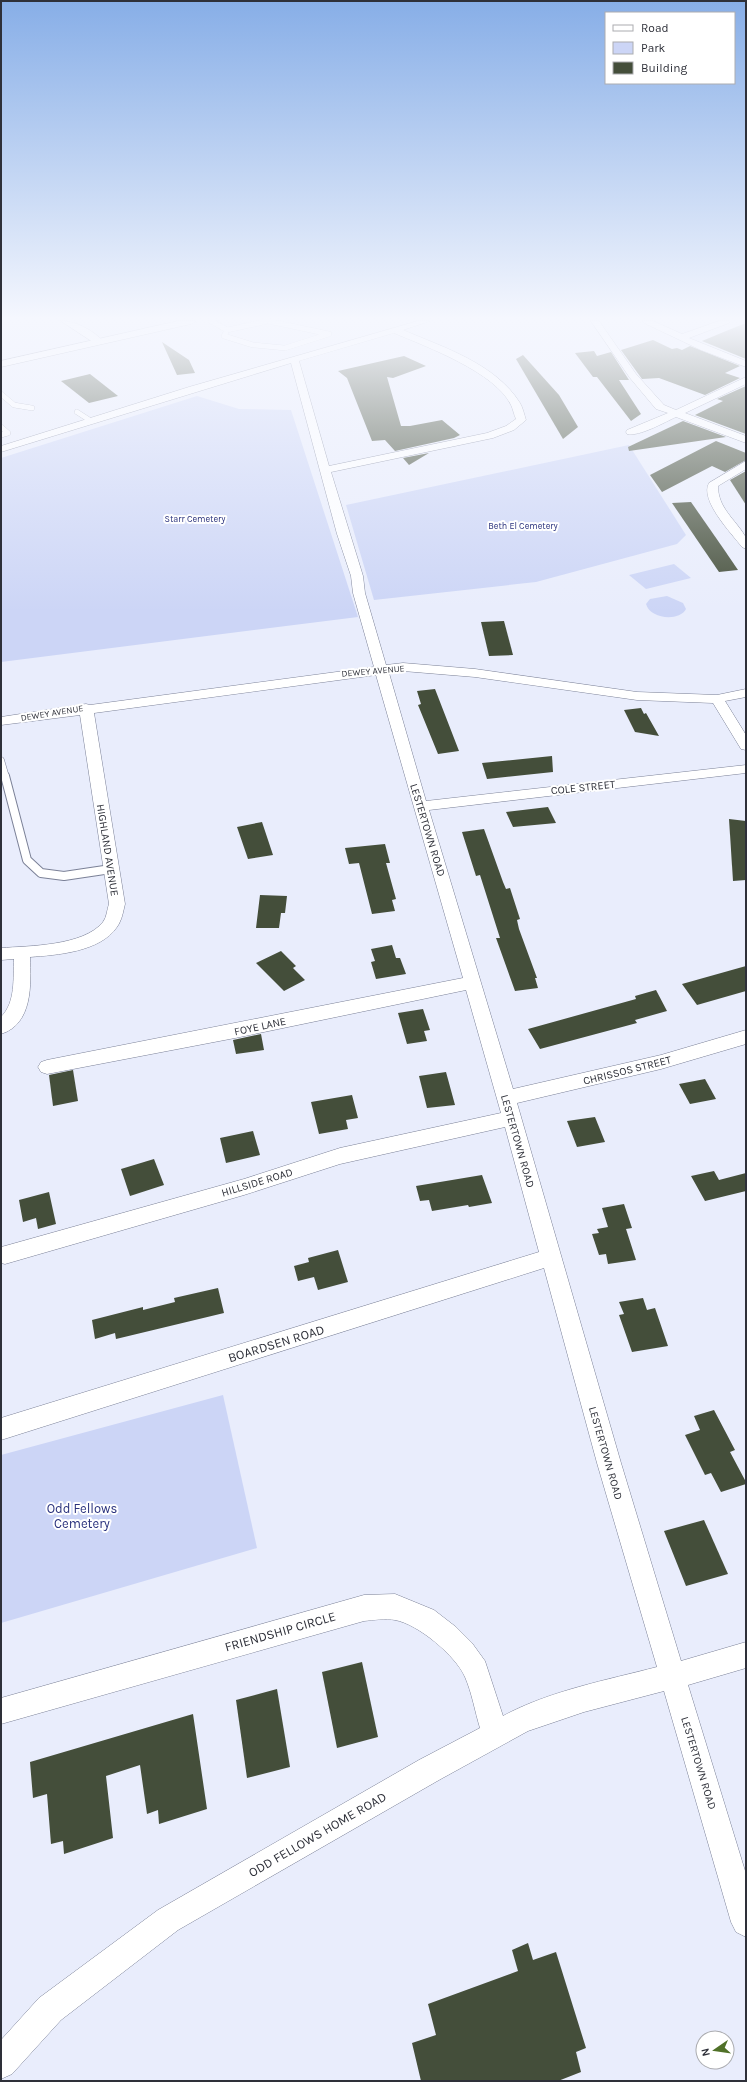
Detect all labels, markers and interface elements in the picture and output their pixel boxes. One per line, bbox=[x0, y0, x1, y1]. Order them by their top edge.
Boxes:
legend bbox=[605, 12, 735, 84]
text: Road bbox=[641, 21, 669, 35]
text: Park bbox=[641, 41, 666, 55]
text: Building bbox=[641, 61, 688, 75]
park label: Starr Cemetery bbox=[164, 514, 226, 524]
park label: Beth El Cemetery bbox=[488, 521, 559, 531]
street label: DEWEY AVENUE bbox=[341, 663, 405, 679]
street label: DEWEY AVENUE bbox=[20, 703, 84, 723]
street label: COLE STREET bbox=[550, 778, 616, 797]
street label: LESTERTOWN ROAD bbox=[407, 782, 448, 878]
street label: HIGHLAND AVENUE bbox=[94, 803, 121, 897]
street label: FOYE LANE bbox=[233, 1015, 287, 1038]
street label: CHRISSOS STREET bbox=[582, 1053, 673, 1088]
street label: LESTERTOWN ROAD bbox=[498, 1093, 537, 1189]
street label: HILLSIDE ROAD bbox=[220, 1165, 294, 1200]
street label: BOARDSEN ROAD bbox=[226, 1322, 326, 1365]
street label: LESTERTOWN ROAD bbox=[586, 1405, 625, 1501]
park label: Odd Fellows Cemetery bbox=[47, 1501, 117, 1531]
street label: FRIENDSHIP CIRCLE bbox=[223, 1608, 337, 1654]
street label: LESTERTOWN ROAD bbox=[678, 1715, 719, 1811]
street label: ODD FELLOWS HOME ROAD bbox=[246, 1789, 389, 1880]
north arrow bbox=[695, 2030, 735, 2070]
text: N bbox=[699, 2047, 713, 2057]

